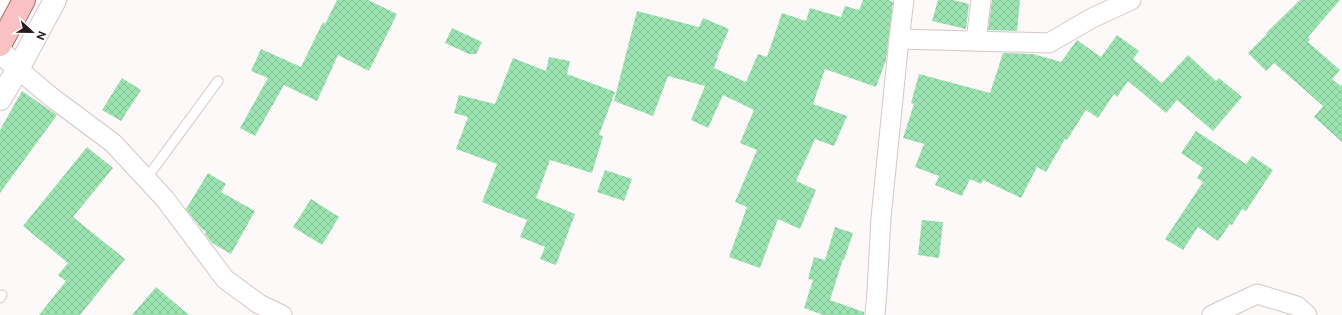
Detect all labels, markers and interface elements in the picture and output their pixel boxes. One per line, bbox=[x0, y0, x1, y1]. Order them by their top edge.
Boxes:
north arrow bbox=[12, 12, 52, 52]
text: N bbox=[33, 29, 48, 42]

